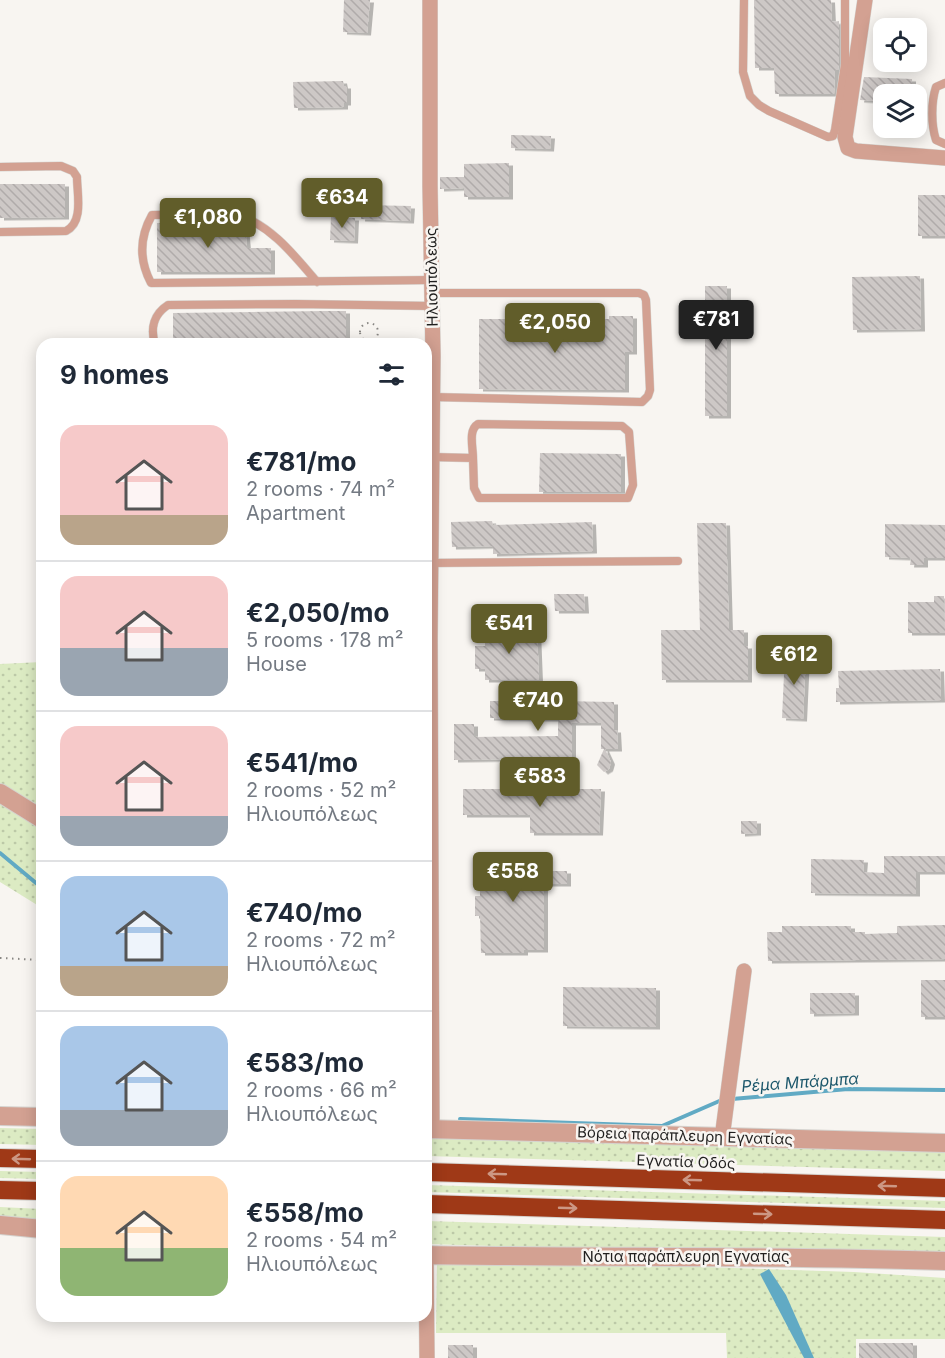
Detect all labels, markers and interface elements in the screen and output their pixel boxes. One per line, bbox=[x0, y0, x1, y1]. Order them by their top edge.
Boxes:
map controls bbox=[873, 18, 927, 138]
button: locate bbox=[873, 18, 927, 72]
button: layers bbox=[873, 84, 927, 138]
pin: €634 bbox=[306, 178, 378, 229]
text: €634 bbox=[315, 185, 369, 209]
pin: €1,080 bbox=[159, 198, 257, 249]
text: €1,080 bbox=[174, 205, 242, 229]
street label: Ηλιουπόλεως bbox=[421, 227, 442, 327]
pin: €781 bbox=[680, 300, 752, 351]
pin: €2,050 bbox=[506, 303, 604, 354]
text: €781 bbox=[693, 307, 739, 331]
text: €2,050 bbox=[519, 310, 591, 334]
icon: filters bbox=[375, 358, 408, 391]
text: 9 homes bbox=[60, 359, 169, 390]
text: €781/mo bbox=[246, 446, 356, 477]
icon: home bbox=[108, 449, 180, 521]
text: 2 rooms · 74 m² bbox=[246, 477, 395, 501]
text: Apartment bbox=[246, 501, 345, 525]
text: €2,050/mo bbox=[246, 597, 390, 628]
icon: home bbox=[108, 600, 180, 672]
pin: €541 bbox=[473, 604, 545, 655]
text: €541 bbox=[485, 611, 533, 635]
text: 5 rooms · 178 m² bbox=[246, 628, 404, 652]
pin: €612 bbox=[758, 635, 830, 686]
text: €612 bbox=[770, 642, 818, 666]
text: House bbox=[246, 652, 307, 676]
pin: €740 bbox=[502, 681, 574, 732]
text: €740 bbox=[512, 688, 564, 712]
text: €541/mo bbox=[246, 747, 358, 778]
icon: home bbox=[108, 750, 180, 822]
pin: €583 bbox=[504, 757, 576, 808]
text: €583 bbox=[514, 764, 566, 788]
text: 2 rooms · 52 m² bbox=[246, 778, 396, 802]
text: Ηλιουπόλεως bbox=[246, 802, 378, 826]
pin: €558 bbox=[477, 852, 549, 903]
text: €558 bbox=[487, 859, 539, 883]
text: €740/mo bbox=[246, 897, 362, 928]
icon: home bbox=[108, 900, 180, 972]
text: 2 rooms · 72 m² bbox=[246, 928, 396, 952]
text: Ηλιουπόλεως bbox=[246, 952, 378, 976]
text: €583/mo bbox=[246, 1047, 364, 1078]
icon: home bbox=[108, 1050, 180, 1122]
water label: Ρέμα Μπάρμπα bbox=[741, 1068, 860, 1096]
text: 2 rooms · 66 m² bbox=[246, 1078, 397, 1102]
text: Ηλιουπόλεως bbox=[246, 1102, 378, 1126]
street label: Βόρεια παράπλευρη Εγνατίας bbox=[577, 1122, 793, 1149]
street label: Εγνατία Οδός bbox=[636, 1150, 736, 1173]
one-way arrow bbox=[12, 1153, 31, 1164]
one-way arrow bbox=[487, 1168, 507, 1180]
one-way arrow bbox=[682, 1175, 702, 1186]
one-way arrow bbox=[877, 1181, 897, 1192]
text: €558/mo bbox=[246, 1197, 364, 1228]
icon: home bbox=[108, 1200, 180, 1272]
one-way arrow bbox=[558, 1203, 578, 1214]
one-way arrow bbox=[753, 1209, 773, 1220]
text: 2 rooms · 54 m² bbox=[246, 1228, 397, 1252]
street label: Νότια παράπλευρη Εγνατίας bbox=[582, 1247, 790, 1266]
text: Ηλιουπόλεως bbox=[246, 1252, 378, 1276]

